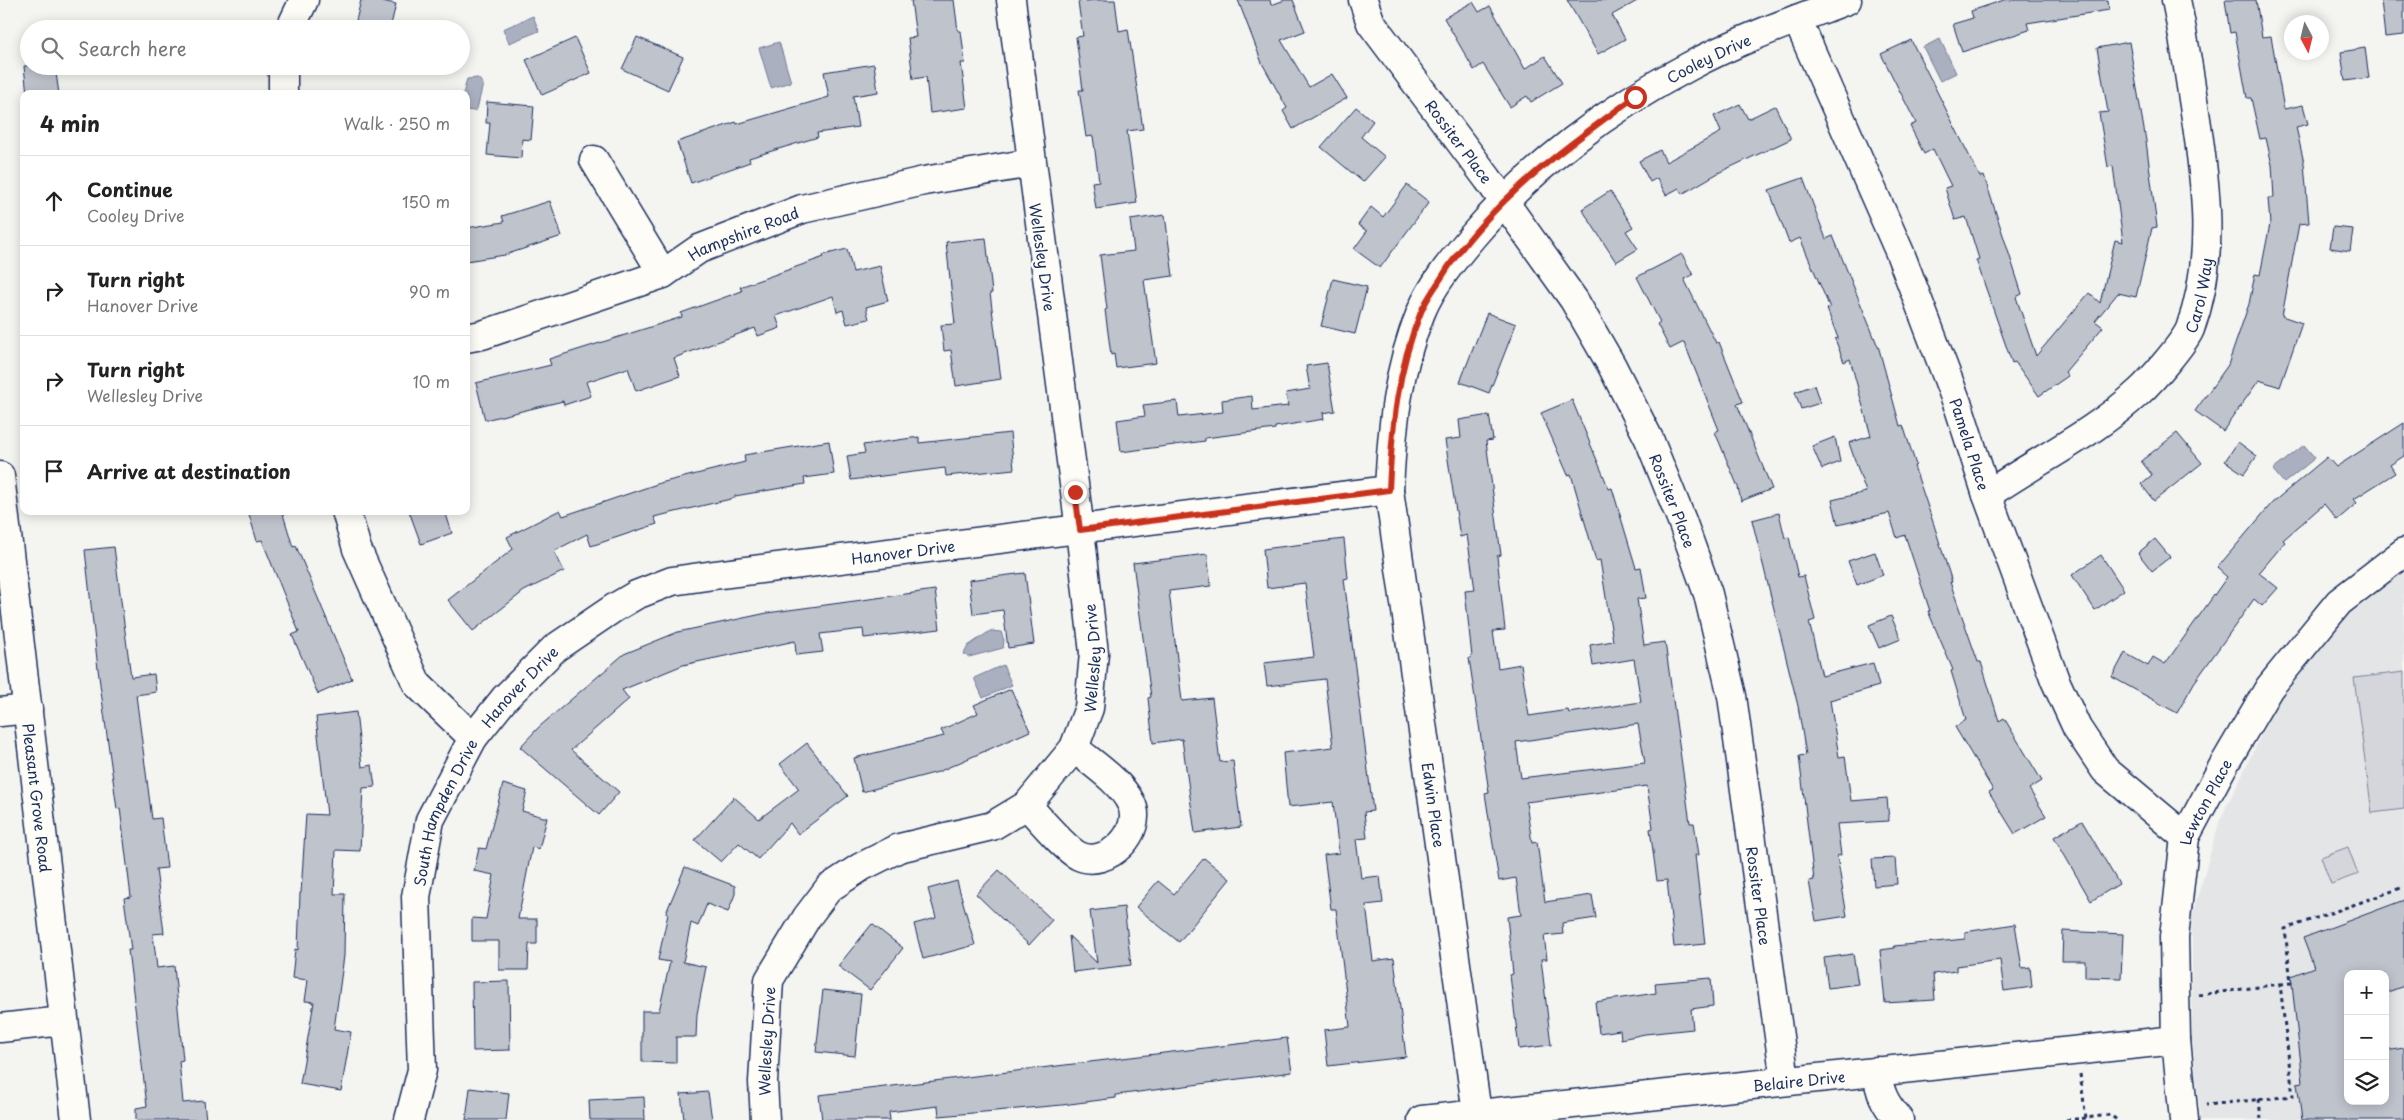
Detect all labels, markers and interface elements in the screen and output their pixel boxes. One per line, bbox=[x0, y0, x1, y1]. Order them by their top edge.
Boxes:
north arrow bbox=[2284, 15, 2329, 60]
search box bbox=[20, 20, 470, 75]
street label: Cooley Drive bbox=[1662, 27, 1754, 88]
icon: search bbox=[38, 34, 66, 62]
text: Search here bbox=[78, 34, 187, 62]
route start bbox=[1624, 86, 1647, 109]
street label: Rossiter Place bbox=[1421, 94, 1499, 188]
text: 4 min bbox=[40, 107, 100, 139]
text: Walk · 250 m bbox=[344, 111, 450, 135]
text: Continue bbox=[87, 175, 173, 203]
icon: ahead bbox=[40, 187, 68, 215]
text: 150 m bbox=[402, 189, 450, 213]
street label: Hampshire Road bbox=[682, 200, 802, 265]
street label: Wellesley Drive bbox=[1024, 202, 1062, 313]
text: Cooley Drive bbox=[87, 203, 185, 227]
street label: Carol Way bbox=[2178, 257, 2217, 336]
text: Turn right bbox=[87, 265, 185, 293]
icon: right bbox=[40, 277, 68, 305]
text: 90 m bbox=[409, 279, 450, 303]
text: Hanover Drive bbox=[87, 293, 198, 317]
text: Turn right bbox=[87, 355, 185, 383]
icon: right bbox=[40, 367, 68, 395]
text: 10 m bbox=[413, 369, 450, 393]
text: Wellesley Drive bbox=[87, 383, 203, 407]
street label: Pamela Place bbox=[1945, 394, 1996, 493]
street label: Rossiter Place bbox=[1644, 450, 1702, 551]
icon: arrive bbox=[40, 457, 68, 485]
text: Arrive at destination bbox=[87, 457, 291, 485]
route end bbox=[1064, 481, 1087, 504]
street label: Hanover Drive bbox=[850, 533, 956, 569]
street label: Wellesley Drive bbox=[1077, 603, 1106, 713]
street label: Hanover Drive bbox=[475, 640, 563, 732]
street label: Pleasant Grove Road bbox=[18, 722, 58, 874]
street label: South Hampden Drive bbox=[407, 734, 482, 888]
street label: Lewton Place bbox=[2173, 754, 2237, 846]
street label: Edwin Place bbox=[1417, 761, 1451, 849]
street label: Rossiter Place bbox=[1741, 845, 1778, 947]
map controls bbox=[2344, 970, 2389, 1105]
button: + bbox=[2344, 970, 2389, 1015]
street label: Wellesley Drive bbox=[751, 986, 780, 1096]
button: − bbox=[2344, 1015, 2389, 1060]
button: layers bbox=[2344, 1060, 2389, 1105]
street label: Belaire Drive bbox=[1752, 1064, 1846, 1096]

